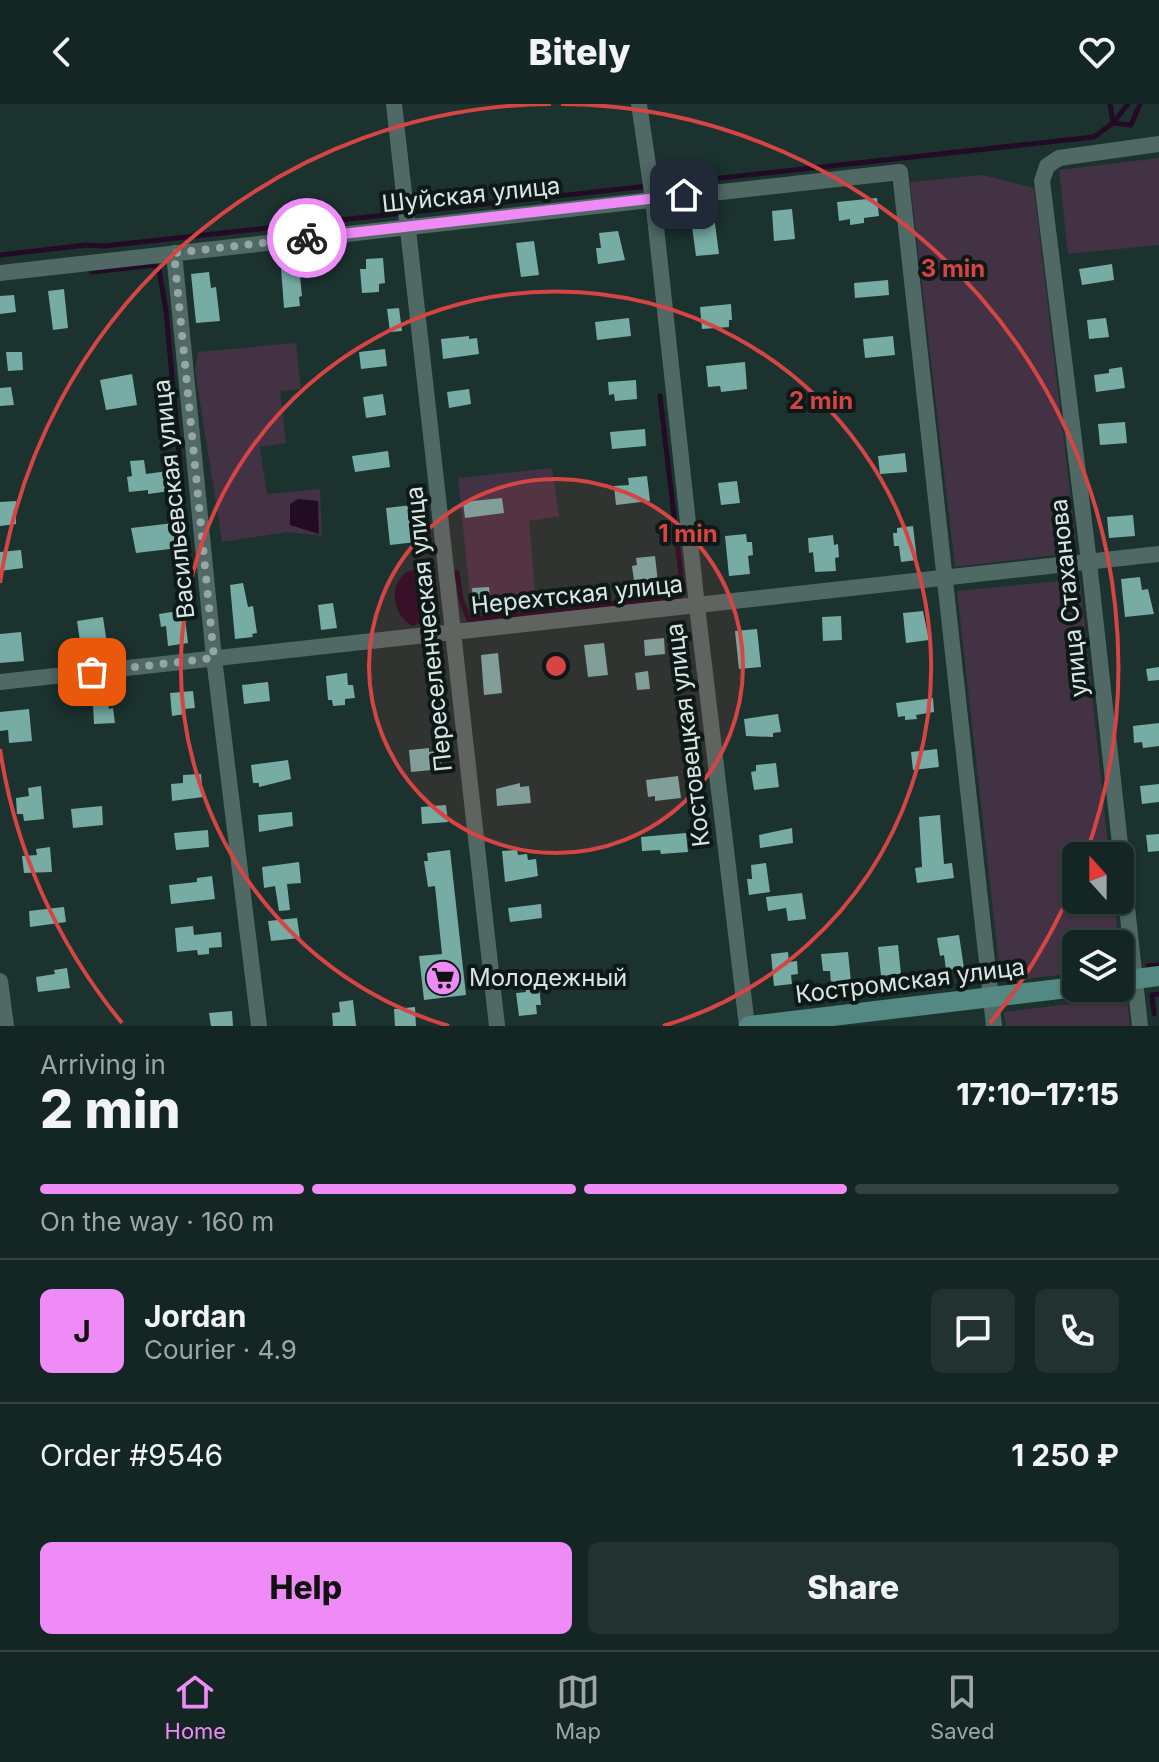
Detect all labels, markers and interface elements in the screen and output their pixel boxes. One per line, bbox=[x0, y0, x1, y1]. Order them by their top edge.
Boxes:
icon: back bbox=[40, 30, 84, 74]
text: Bitely bbox=[528, 30, 631, 74]
icon: heart bbox=[1075, 30, 1119, 74]
pin bbox=[650, 161, 718, 229]
street label: Шуйская улица bbox=[380, 171, 562, 218]
icon: home bbox=[662, 173, 706, 217]
courier bbox=[267, 198, 347, 278]
icon: bike bbox=[285, 216, 329, 260]
text: 3 min bbox=[921, 254, 985, 283]
street label: Васильевская улица bbox=[147, 378, 200, 620]
text: 2 min bbox=[789, 386, 853, 415]
street label: Переселенческая улица bbox=[399, 485, 458, 773]
street label: улица Стаханова bbox=[1044, 497, 1093, 699]
text: 1 min bbox=[658, 519, 718, 548]
street label: Нерехтская улица bbox=[470, 569, 684, 620]
street label: Костовецкая улица bbox=[659, 622, 716, 849]
pin bbox=[58, 638, 126, 706]
icon: bag bbox=[70, 650, 114, 694]
centre of rings bbox=[542, 652, 570, 680]
north arrow bbox=[1062, 842, 1134, 914]
map controls bbox=[1062, 842, 1134, 1002]
button: layers bbox=[1062, 930, 1134, 1002]
street label: Костромская улица bbox=[794, 952, 1026, 1009]
supermarket icon: Молодежный bbox=[424, 959, 462, 997]
place label: Молодежный bbox=[469, 963, 627, 992]
text: Arriving in bbox=[40, 1049, 166, 1080]
text: 17:10–17:15 bbox=[956, 1076, 1119, 1112]
text: 2 min bbox=[40, 1078, 181, 1141]
text: On the way · 160 m bbox=[40, 1206, 274, 1237]
button: chat bbox=[931, 1289, 1015, 1373]
button: phone bbox=[1035, 1289, 1119, 1373]
text: Jordan bbox=[144, 1298, 246, 1334]
text: J bbox=[73, 1313, 91, 1349]
text: Courier · 4.9 bbox=[144, 1334, 297, 1365]
text: Order #9546 bbox=[40, 1437, 223, 1473]
text: 1 250 ₽ bbox=[1011, 1437, 1119, 1473]
button: Help bbox=[40, 1542, 572, 1634]
button: Share bbox=[588, 1542, 1119, 1634]
tab: Home bbox=[165, 1670, 226, 1744]
tab: Map bbox=[555, 1670, 601, 1744]
tab: Saved bbox=[930, 1670, 994, 1744]

